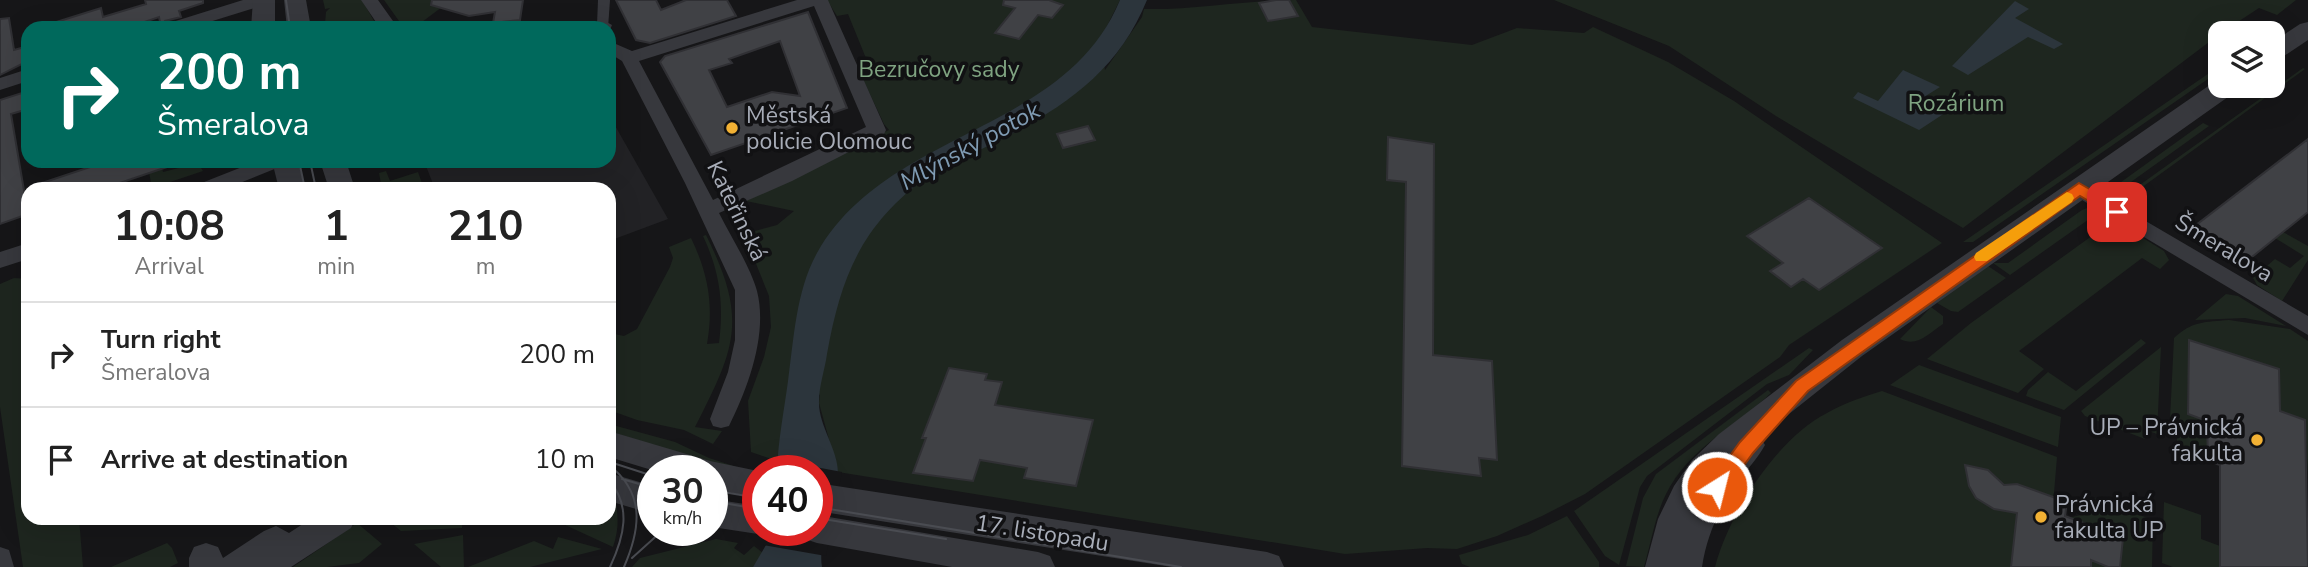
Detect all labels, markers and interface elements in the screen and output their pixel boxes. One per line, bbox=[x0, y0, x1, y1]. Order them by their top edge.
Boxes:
map controls bbox=[2208, 21, 2285, 98]
button: layers bbox=[2208, 21, 2285, 98]
text: 200 m bbox=[157, 39, 301, 106]
icon: right bbox=[42, 49, 133, 140]
park label: Bezručovy sady bbox=[858, 54, 1020, 85]
park label: Rozárium bbox=[1908, 88, 2004, 119]
water label: Mlýnský potok bbox=[894, 94, 1047, 198]
place label: Městská policie Olomouc bbox=[746, 100, 912, 157]
text: Šmeralova bbox=[157, 103, 309, 146]
marker: Městská policie Olomouc bbox=[724, 120, 740, 136]
street label: Kateřinská bbox=[699, 156, 775, 266]
pin bbox=[2087, 182, 2147, 242]
icon: arrive bbox=[2098, 193, 2136, 231]
text: 10:08 bbox=[114, 198, 225, 255]
text: 1 bbox=[324, 198, 349, 255]
text: 210 bbox=[448, 198, 523, 255]
street label: Šmeralova bbox=[2169, 207, 2279, 289]
text: Arrival bbox=[135, 251, 204, 282]
text: min bbox=[317, 251, 355, 282]
text: m bbox=[476, 251, 496, 282]
text: Turn right bbox=[101, 322, 220, 357]
icon: right bbox=[42, 336, 80, 374]
text: 200 m bbox=[519, 337, 595, 372]
text: Šmeralova bbox=[101, 357, 211, 388]
place label: UP – Právnická fakulta bbox=[2089, 412, 2243, 469]
marker: UP – Právnická fakulta bbox=[2249, 432, 2265, 448]
icon: arrive bbox=[42, 441, 80, 479]
text: Arrive at destination bbox=[101, 442, 348, 477]
text: 10 m bbox=[535, 442, 595, 477]
position arrow bbox=[1680, 450, 1754, 524]
speed limit sign: 40 bbox=[742, 455, 833, 546]
text: 30 bbox=[661, 468, 704, 515]
place label: Právnická fakulta UP bbox=[2055, 489, 2163, 546]
text: km/h bbox=[663, 506, 702, 530]
street label: 17. listopadu bbox=[973, 507, 1111, 559]
marker: Právnická fakulta UP bbox=[2033, 509, 2049, 525]

